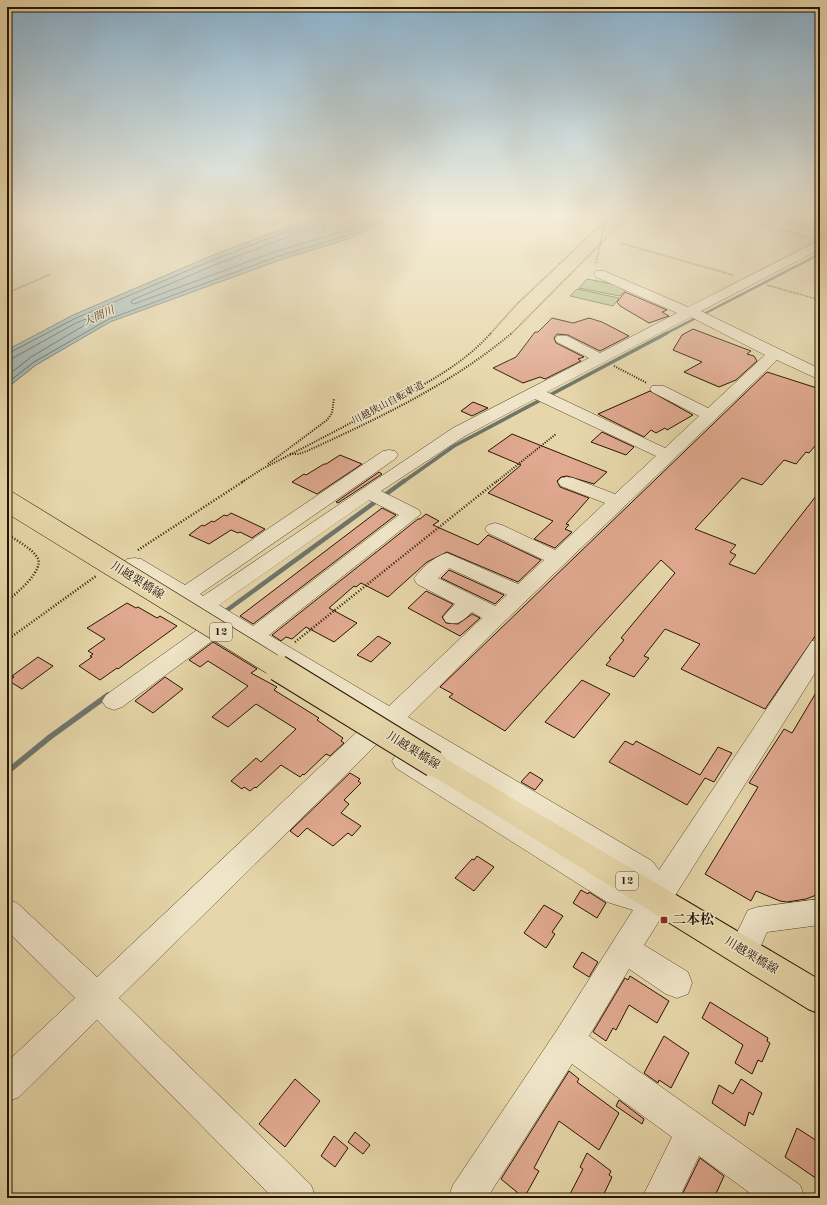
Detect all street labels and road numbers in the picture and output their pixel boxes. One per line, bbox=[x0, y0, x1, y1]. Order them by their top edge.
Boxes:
street label: 川越狭山自転車道 bbox=[350, 379, 426, 426]
street label: 川越栗橋線 bbox=[108, 558, 167, 602]
road number: 12 bbox=[210, 623, 232, 641]
street label: 川越栗橋線 bbox=[384, 728, 443, 772]
road number: 12 bbox=[616, 872, 638, 890]
street label: 川越栗橋線 bbox=[722, 934, 781, 977]

